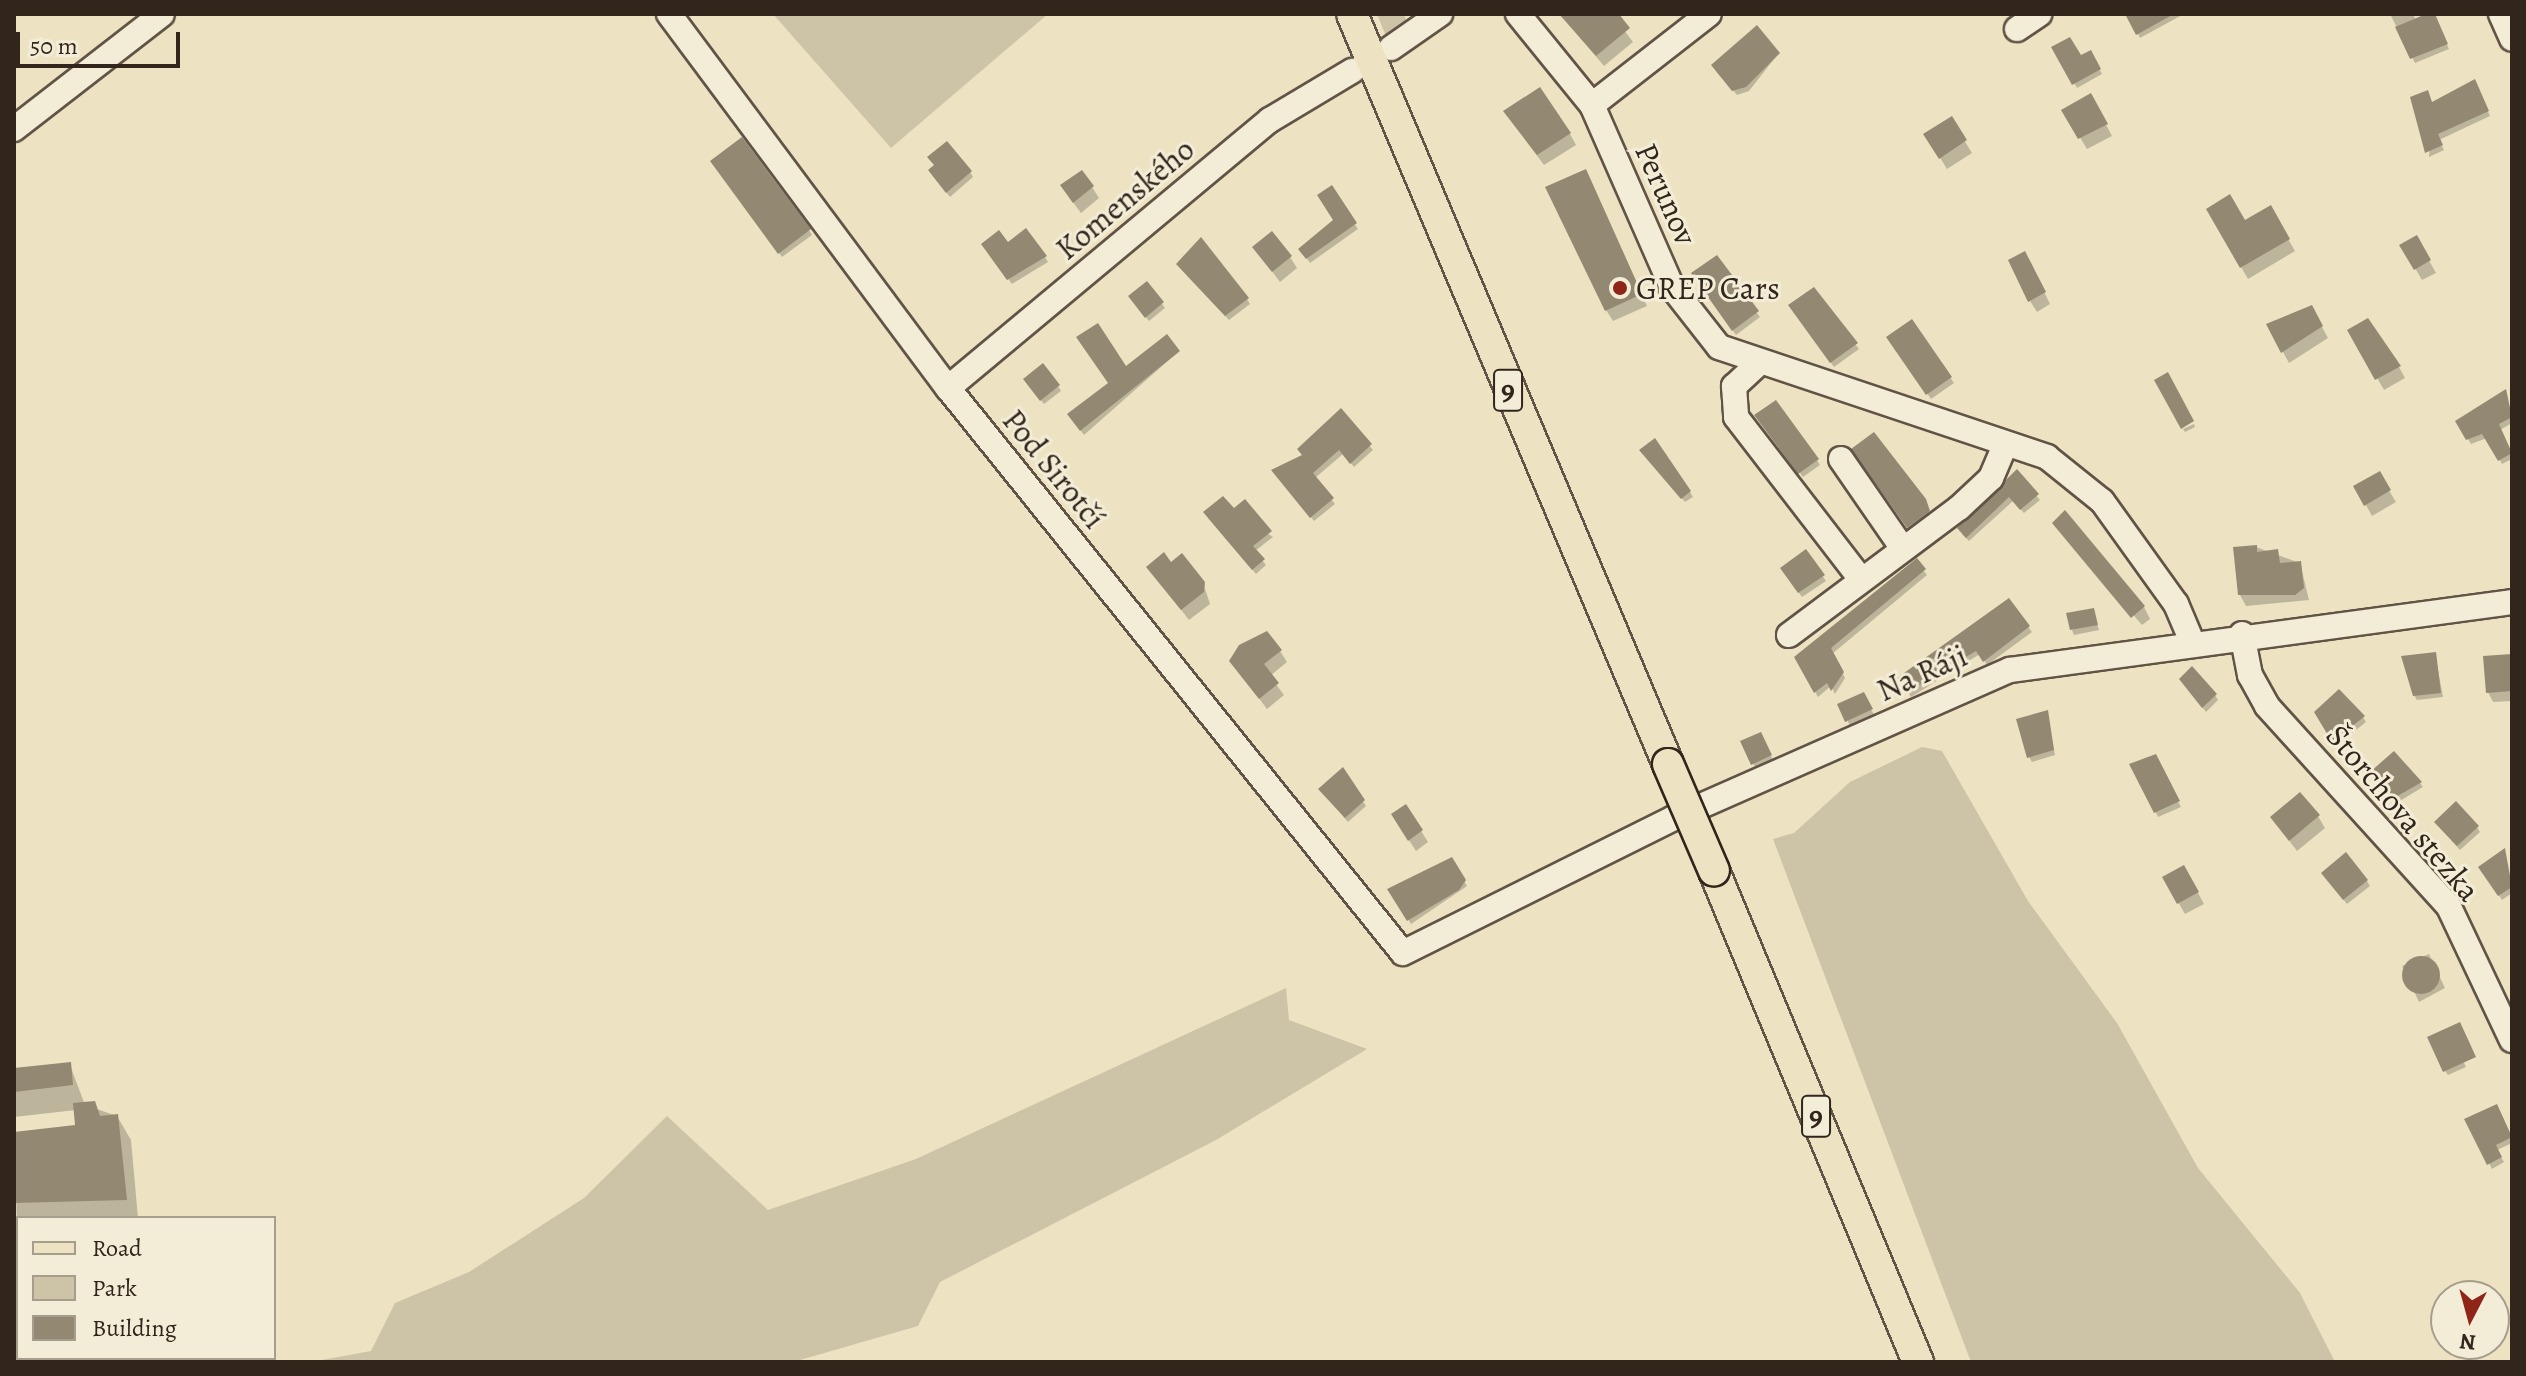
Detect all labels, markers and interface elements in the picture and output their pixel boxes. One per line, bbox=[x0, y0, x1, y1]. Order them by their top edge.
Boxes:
scale bar bbox=[20, 16, 184, 66]
text: 50 m bbox=[30, 30, 78, 62]
street label: Komenského bbox=[1048, 130, 1202, 268]
street label: Perunov bbox=[1627, 137, 1705, 251]
place label: GREP Cars bbox=[1636, 269, 1780, 307]
marker: GREP Cars bbox=[1611, 279, 1629, 297]
road number: 9 bbox=[1492, 364, 1524, 416]
street label: Pod Sirotčí bbox=[994, 402, 1114, 536]
street label: Na Ráji bbox=[1871, 636, 1973, 710]
street label: Štorchova stezka bbox=[2318, 717, 2488, 909]
road number: 9 bbox=[1800, 1090, 1832, 1142]
legend bbox=[16, 1216, 276, 1360]
text: Road bbox=[92, 1232, 142, 1264]
text: Park bbox=[92, 1272, 137, 1304]
north arrow bbox=[2430, 1280, 2510, 1360]
text: Building bbox=[92, 1312, 177, 1344]
text: N bbox=[2458, 1326, 2477, 1358]

